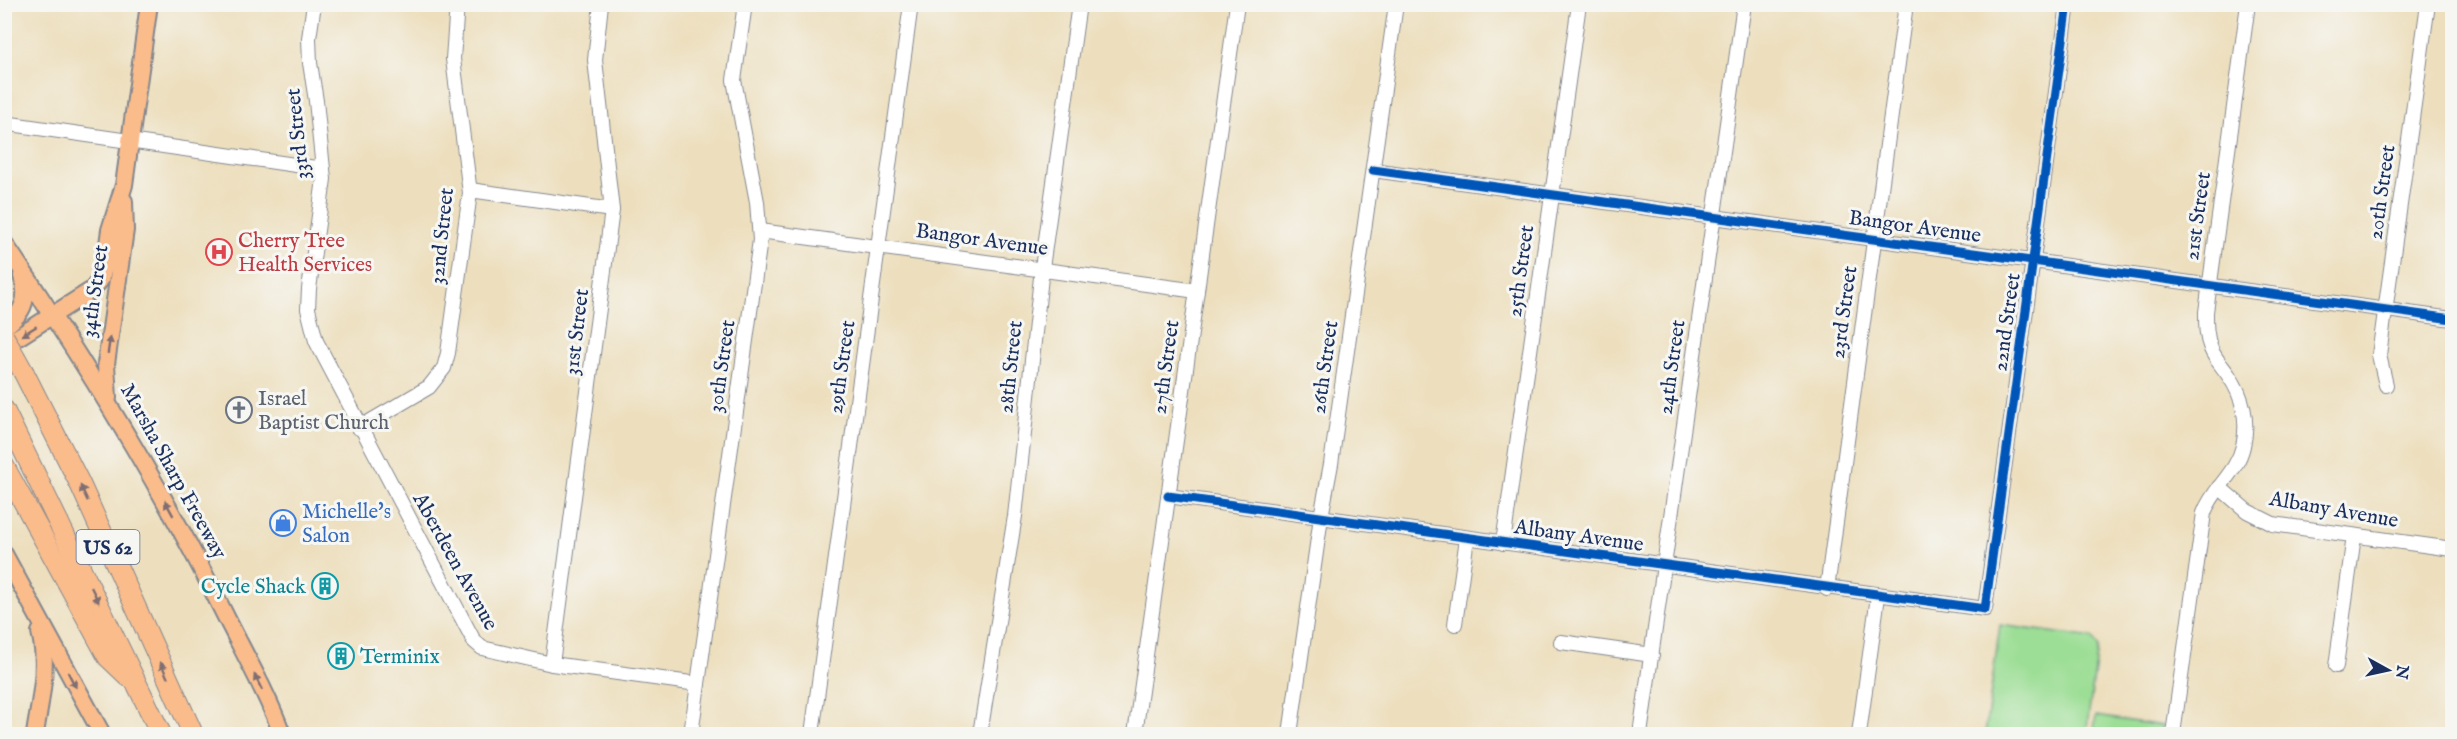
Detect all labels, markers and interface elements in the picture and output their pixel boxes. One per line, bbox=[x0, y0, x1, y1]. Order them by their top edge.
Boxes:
street label: 33rd Street bbox=[280, 87, 317, 181]
street label: 20th Street bbox=[2362, 143, 2402, 241]
street label: 21st Street bbox=[2179, 170, 2218, 262]
street label: 32nd Street bbox=[424, 187, 461, 286]
street label: Bangor Avenue bbox=[1847, 205, 1983, 250]
street label: Bangor Avenue bbox=[914, 218, 1050, 263]
street label: 25th Street bbox=[1502, 224, 1541, 319]
place label: Cherry Tree Health Services bbox=[238, 228, 372, 279]
hospital icon: Cherry Tree Health Services bbox=[204, 237, 234, 267]
street label: 34th Street bbox=[76, 243, 115, 339]
street label: 23rd Street bbox=[1825, 264, 1864, 360]
street label: 22nd Street bbox=[1987, 271, 2028, 373]
street label: 31st Street bbox=[559, 287, 596, 377]
street label: 30th Street bbox=[703, 318, 742, 414]
street label: 27th Street bbox=[1147, 318, 1186, 416]
street label: 24th Street bbox=[1652, 318, 1692, 416]
street label: 29th Street bbox=[823, 319, 862, 416]
street label: 28th Street bbox=[993, 319, 1030, 415]
street label: 26th Street bbox=[1306, 319, 1345, 416]
one-way arrow bbox=[21, 325, 37, 336]
one-way arrow bbox=[104, 335, 113, 354]
street label: Marsha Sharp Freeway bbox=[113, 379, 232, 565]
place label: Israel Baptist Church bbox=[258, 386, 389, 437]
church icon: Israel Baptist Church bbox=[224, 395, 254, 425]
one-way arrow bbox=[79, 484, 88, 501]
street label: Albany Avenue bbox=[2266, 486, 2401, 535]
street label: Aberdeen Avenue bbox=[405, 487, 504, 636]
one-way arrow bbox=[164, 499, 174, 516]
place label: Michelle's Salon bbox=[302, 499, 391, 550]
shop icon: Michelle's Salon bbox=[268, 508, 298, 538]
street label: Albany Avenue bbox=[1511, 514, 1646, 559]
road number: US 62 bbox=[76, 530, 140, 564]
building icon: Cycle Shack bbox=[310, 571, 340, 601]
place label: Cycle Shack bbox=[201, 574, 307, 601]
one-way arrow bbox=[90, 586, 99, 603]
north arrow bbox=[2358, 640, 2418, 700]
building icon: Terminix bbox=[326, 641, 356, 671]
place label: Terminix bbox=[360, 644, 440, 671]
one-way arrow bbox=[160, 662, 169, 679]
text: N bbox=[2390, 663, 2412, 680]
one-way arrow bbox=[67, 671, 77, 688]
one-way arrow bbox=[253, 673, 262, 690]

